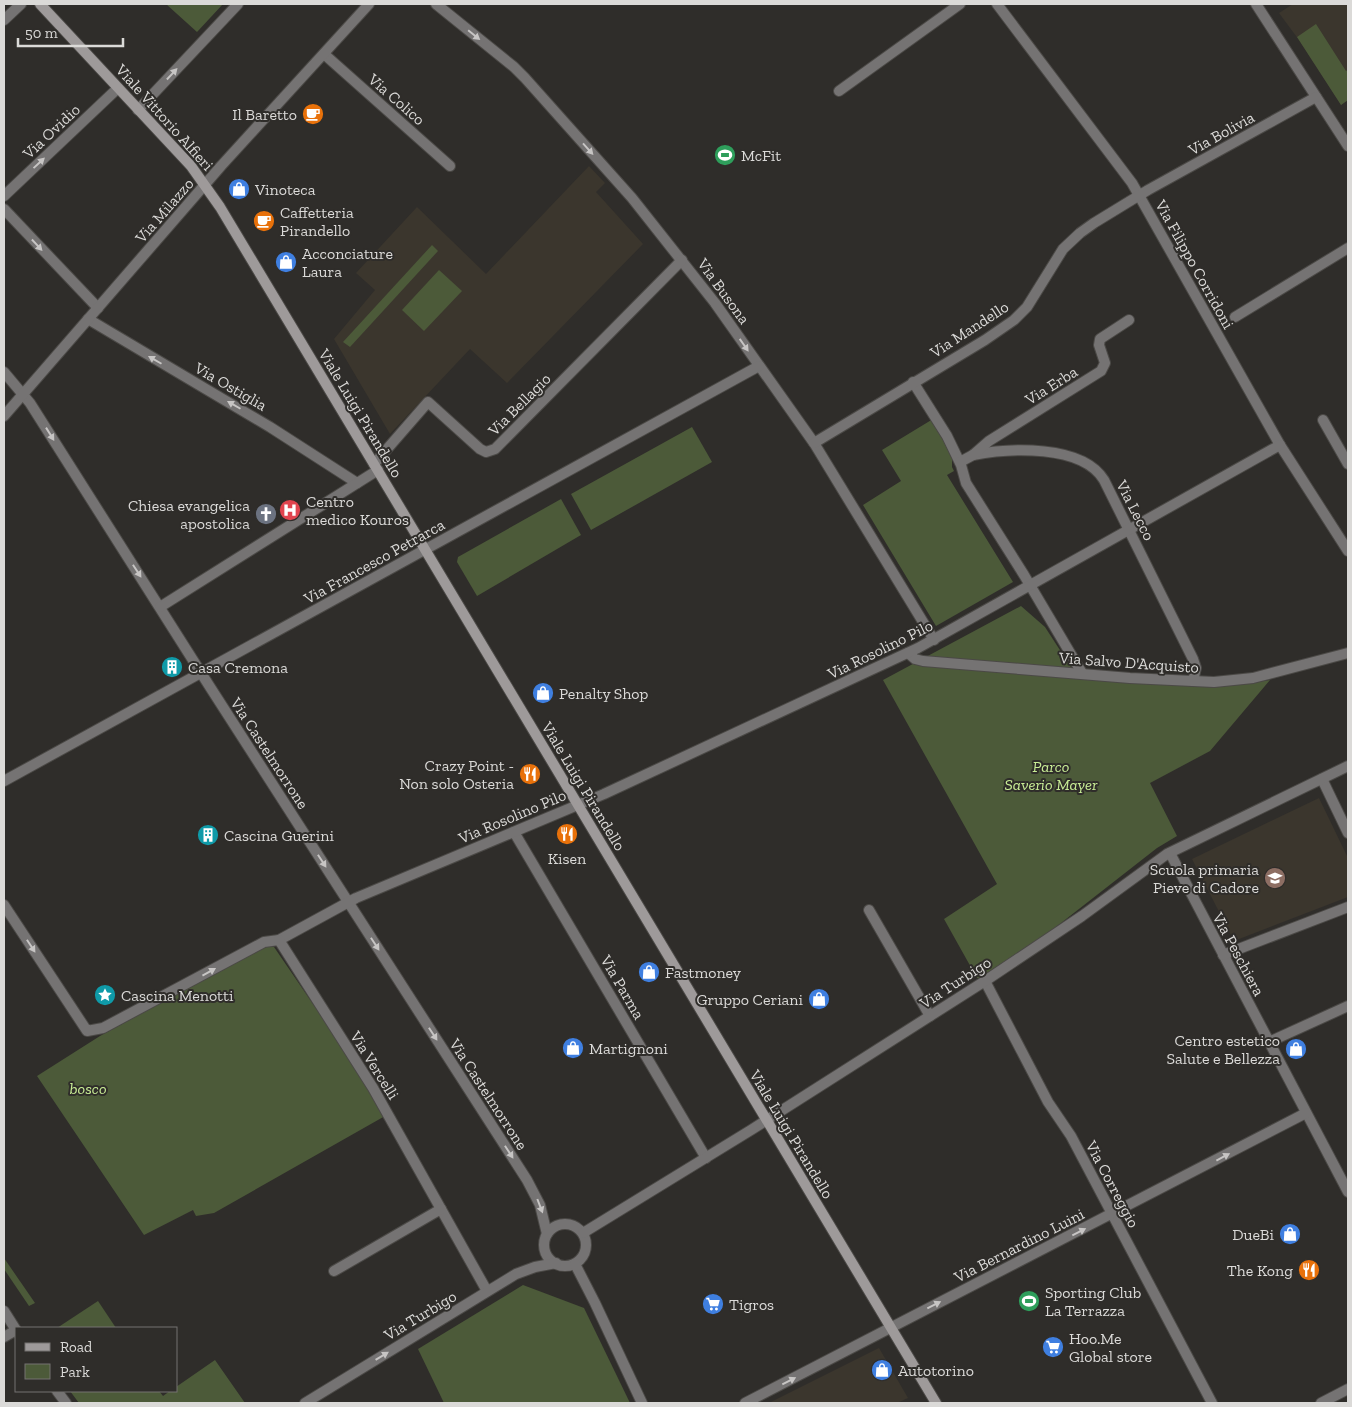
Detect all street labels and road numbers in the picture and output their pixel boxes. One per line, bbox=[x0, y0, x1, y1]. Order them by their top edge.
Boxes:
street label: Viale Vittorio Alfieri bbox=[111, 59, 218, 175]
street label: Via Colico bbox=[364, 69, 429, 129]
street label: Via Ovidio bbox=[18, 100, 84, 163]
street label: Via Bolivia bbox=[1184, 107, 1258, 160]
street label: Via Milazzo bbox=[130, 174, 198, 247]
street label: Via Filippo Corridoni bbox=[1151, 196, 1238, 333]
street label: Via Busona bbox=[693, 254, 754, 328]
street label: Via Mandello bbox=[926, 297, 1012, 362]
street label: Viale Luigi Pirandello bbox=[314, 345, 407, 481]
street label: Via Ostiglia bbox=[190, 358, 270, 415]
street label: Via Erba bbox=[1021, 362, 1081, 409]
street label: Via Bellagio bbox=[483, 369, 555, 440]
street label: Via Lecco bbox=[1112, 476, 1159, 544]
street label: Via Francesco Petrarca bbox=[300, 515, 448, 609]
street label: Via Rosolino Pilo bbox=[824, 616, 936, 684]
street label: Via Salvo D'Acquisto bbox=[1058, 648, 1199, 677]
street label: Via Castelmorrone bbox=[226, 693, 313, 813]
street label: Viale Luigi Pirandello bbox=[537, 718, 630, 854]
street label: Via Rosolino Pilo bbox=[455, 785, 569, 848]
street label: Via Peschiera bbox=[1208, 908, 1269, 1000]
street label: Via Parma bbox=[596, 951, 649, 1023]
street label: Via Turbigo bbox=[915, 952, 995, 1013]
street label: Via Vercelli bbox=[346, 1027, 403, 1103]
street label: Via Castelmorrone bbox=[445, 1034, 532, 1154]
street label: Viale Luigi Pirandello bbox=[745, 1066, 838, 1202]
street label: Via Correggio bbox=[1081, 1137, 1143, 1231]
street label: Via Bernardino Luini bbox=[950, 1204, 1088, 1287]
street label: Via Turbigo bbox=[380, 1286, 460, 1345]

